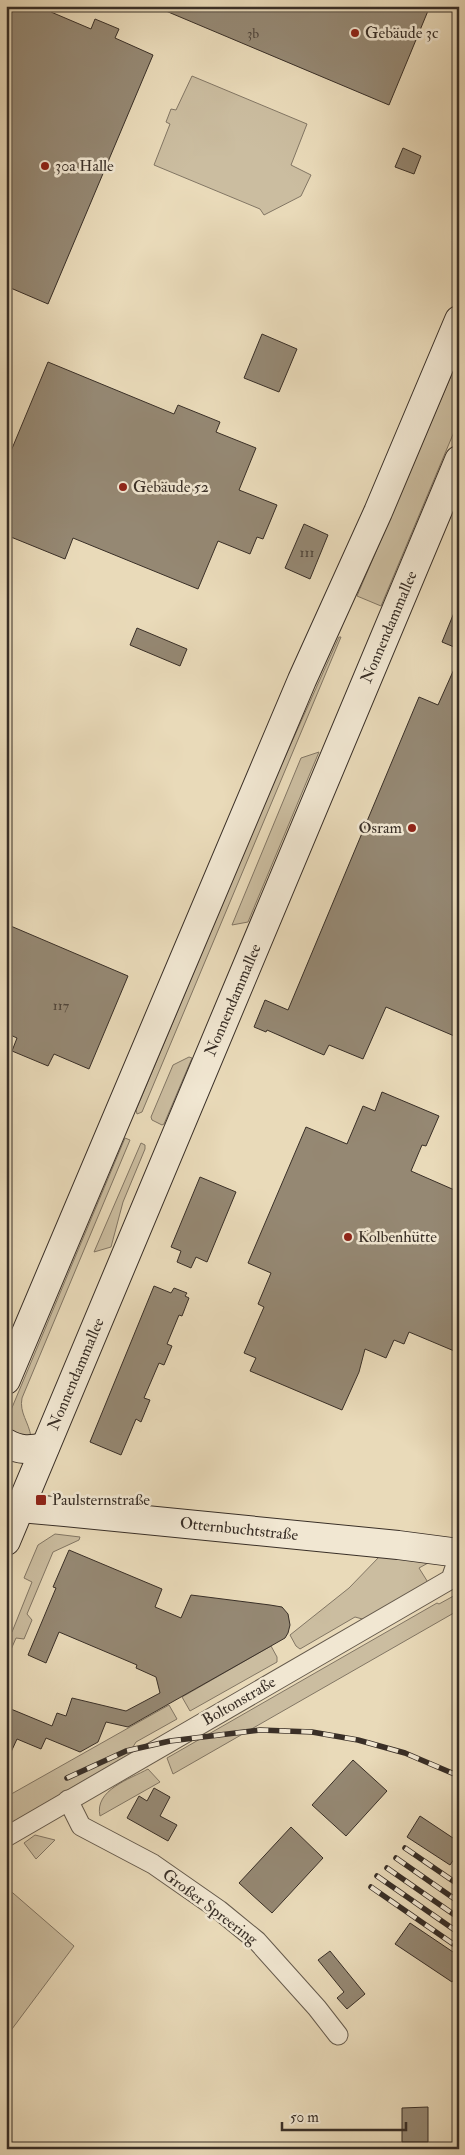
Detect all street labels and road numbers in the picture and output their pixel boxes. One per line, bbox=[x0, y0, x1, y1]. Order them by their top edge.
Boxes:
street label: Nonnendammallee bbox=[356, 567, 422, 686]
street label: Nonnendammallee bbox=[200, 940, 266, 1059]
street label: Nonnendammallee bbox=[43, 1314, 109, 1433]
street label: Otternbuchtstraße bbox=[179, 1513, 299, 1545]
street label: Boltonstraße bbox=[199, 1672, 280, 1730]
street label: Großer Spreering bbox=[158, 1865, 263, 1951]

